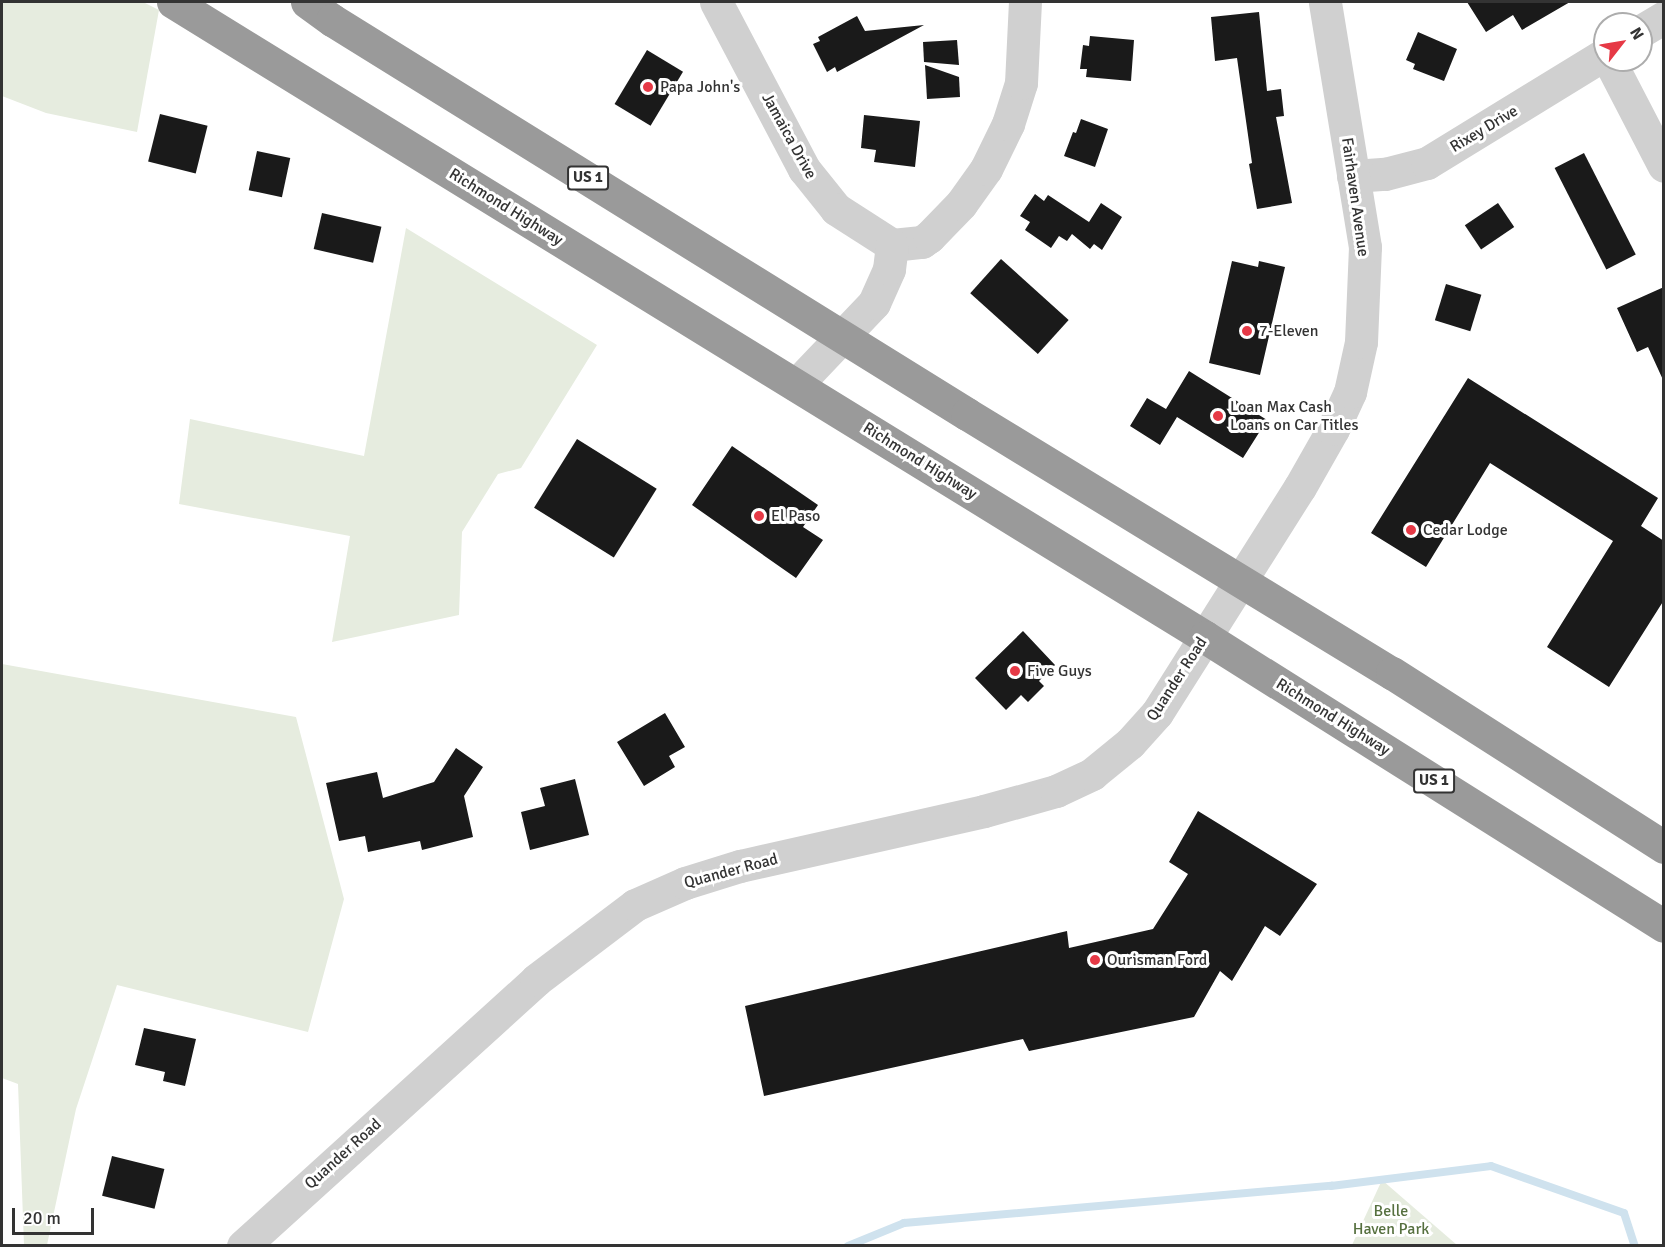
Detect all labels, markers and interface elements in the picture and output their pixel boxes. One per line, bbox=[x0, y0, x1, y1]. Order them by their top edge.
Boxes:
north arrow bbox=[1593, 12, 1653, 72]
text: N bbox=[1625, 24, 1648, 44]
place label: Papa John's bbox=[660, 77, 740, 97]
marker: Papa John's bbox=[641, 80, 655, 94]
street label: Jamaica Drive bbox=[758, 90, 820, 182]
street label: Rixey Drive bbox=[1447, 101, 1521, 157]
street label: Fairhaven Avenue bbox=[1337, 136, 1373, 258]
street label: Richmond Highway bbox=[445, 164, 567, 250]
road number: US 1 bbox=[567, 166, 609, 190]
place label: 7-Eleven bbox=[1259, 321, 1318, 341]
marker: 7-Eleven bbox=[1240, 324, 1254, 338]
place label: Loan Max Cash Loans on Car Titles bbox=[1230, 397, 1359, 435]
marker: Loan Max Cash Loans on Car Titles bbox=[1211, 409, 1225, 423]
street label: Richmond Highway bbox=[859, 418, 981, 504]
place label: El Paso bbox=[771, 506, 820, 526]
marker: El Paso bbox=[752, 509, 766, 523]
place label: Cedar Lodge bbox=[1423, 520, 1508, 540]
marker: Cedar Lodge bbox=[1404, 523, 1418, 537]
street label: Quander Road bbox=[1143, 633, 1211, 725]
place label: Five Guys bbox=[1027, 661, 1092, 681]
marker: Five Guys bbox=[1008, 664, 1022, 678]
street label: Richmond Highway bbox=[1272, 674, 1394, 760]
road number: US 1 bbox=[1413, 769, 1455, 793]
street label: Quander Road bbox=[682, 849, 780, 893]
place label: Ourisman Ford bbox=[1107, 950, 1207, 970]
marker: Ourisman Ford bbox=[1088, 953, 1102, 967]
street label: Quander Road bbox=[301, 1115, 385, 1193]
scale bar bbox=[15, 1196, 98, 1234]
park label: Belle Haven Park bbox=[1353, 1201, 1429, 1239]
text: 20 m bbox=[23, 1207, 61, 1229]

